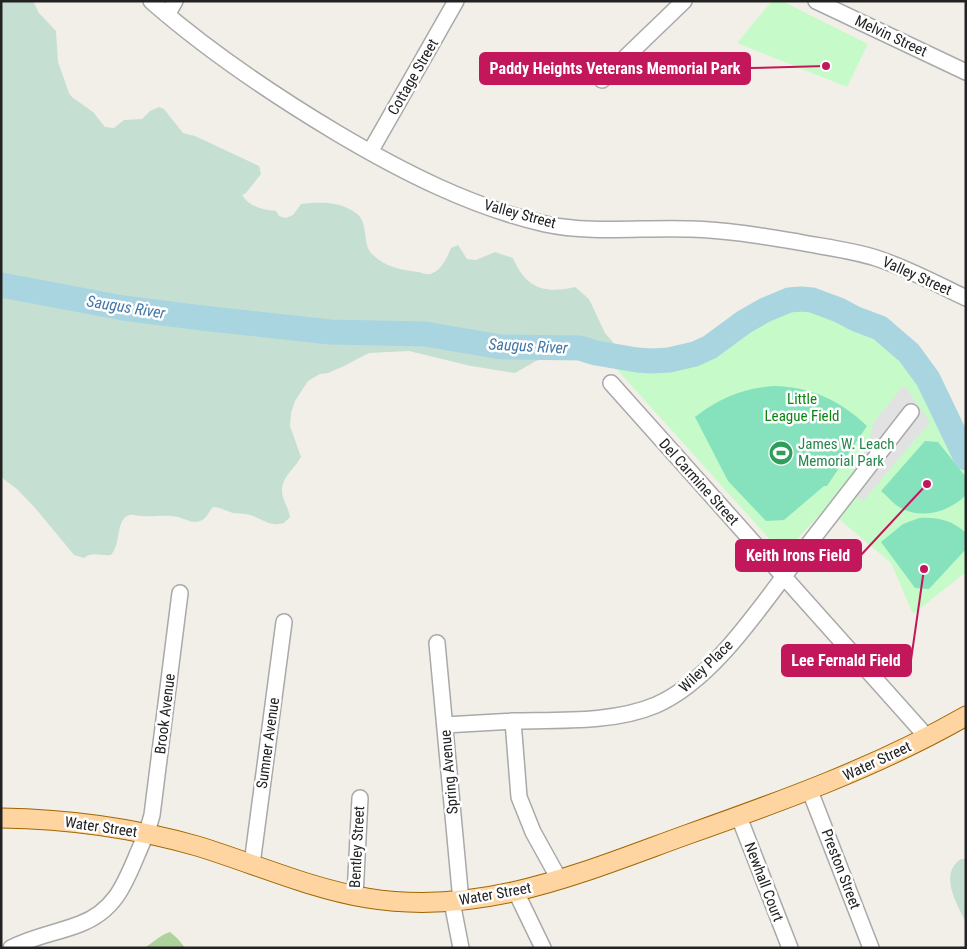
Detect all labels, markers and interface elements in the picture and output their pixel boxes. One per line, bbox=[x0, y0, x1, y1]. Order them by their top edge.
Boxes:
street label: Melvin Street bbox=[852, 11, 930, 61]
street label: Cottage Street bbox=[384, 36, 442, 118]
callout: Paddy Heights Veterans Memorial Park bbox=[480, 53, 750, 84]
text: Paddy Heights Veterans Memorial Park bbox=[490, 59, 741, 78]
street label: Valley Street bbox=[482, 196, 558, 232]
street label: Valley Street bbox=[880, 253, 954, 299]
water label: Saugus River bbox=[85, 291, 168, 323]
water label: Saugus River bbox=[488, 334, 569, 358]
park label: Little League Field bbox=[764, 390, 840, 425]
street label: Del Carmine Street bbox=[655, 435, 743, 529]
place label: James W. Leach Memorial Park bbox=[798, 435, 895, 470]
sports icon: James W. Leach Memorial Park bbox=[768, 440, 794, 466]
callout: Keith Irons Field bbox=[736, 540, 861, 571]
text: Keith Irons Field bbox=[746, 546, 850, 565]
street label: Wiley Place bbox=[675, 636, 737, 696]
callout: Lee Fernald Field bbox=[782, 645, 911, 676]
text: Lee Fernald Field bbox=[791, 651, 901, 670]
street label: Brook Avenue bbox=[151, 673, 179, 755]
street label: Sumner Avenue bbox=[253, 696, 283, 790]
street label: Spring Avenue bbox=[436, 729, 462, 815]
street label: Water Street bbox=[840, 737, 914, 785]
street label: Bentley Street bbox=[346, 806, 368, 888]
street label: Water Street bbox=[64, 813, 138, 841]
street label: Preston Street bbox=[817, 826, 865, 912]
street label: Newhall Court bbox=[741, 840, 787, 924]
street label: Water Street bbox=[457, 879, 533, 909]

